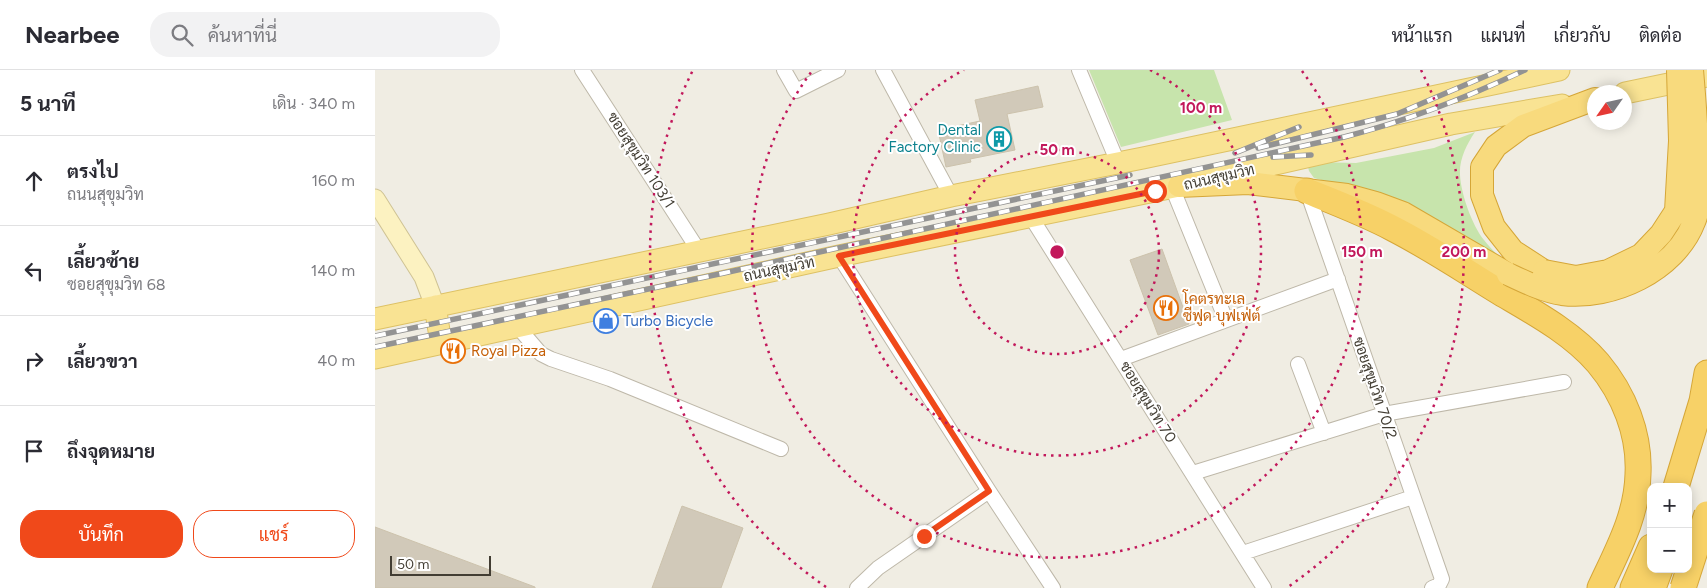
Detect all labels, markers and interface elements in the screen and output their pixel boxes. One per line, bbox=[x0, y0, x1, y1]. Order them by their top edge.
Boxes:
search box bbox=[150, 12, 500, 57]
text: Nearbee bbox=[25, 20, 120, 49]
icon: search bbox=[168, 21, 196, 49]
text: ค้นหาที่นี่ bbox=[208, 24, 277, 47]
text: หน้าแรก bbox=[1391, 25, 1453, 47]
text: แผนที่ bbox=[1481, 25, 1525, 47]
text: เกี่ยวกับ bbox=[1553, 25, 1611, 47]
text: ติดต่อ bbox=[1639, 25, 1682, 47]
north arrow bbox=[1587, 85, 1632, 130]
text: 5 นาที bbox=[20, 91, 76, 116]
text: เดิน · 340 m bbox=[272, 94, 355, 113]
text: 100 m bbox=[1180, 99, 1222, 117]
street label: ซอยสุขุมวิท 103/1 bbox=[602, 109, 679, 212]
place label: Dental Factory Clinic bbox=[889, 121, 981, 156]
building icon: Dental Factory Clinic bbox=[986, 126, 1012, 152]
text: 50 m bbox=[1039, 141, 1075, 159]
text: ตรงไป bbox=[67, 160, 119, 183]
street label: ถนนสุขุมวิท bbox=[1182, 160, 1257, 196]
icon: ahead bbox=[20, 167, 48, 195]
text: 160 m bbox=[312, 171, 355, 190]
route start bbox=[1144, 180, 1167, 203]
text: ถนนสุขุมวิท bbox=[67, 185, 144, 204]
centre of rings bbox=[1048, 243, 1066, 261]
text: 150 m bbox=[1341, 243, 1383, 261]
text: 200 m bbox=[1442, 243, 1486, 261]
text: เลี้ยวซ้าย bbox=[67, 250, 139, 273]
street label: ถนนสุขุมวิท bbox=[742, 253, 817, 287]
icon: left bbox=[20, 257, 48, 285]
text: 140 m bbox=[311, 261, 355, 280]
text: ซอยสุขุมวิท 68 bbox=[67, 275, 166, 294]
place label: โคตรทะเล ซีฟูด บุฟเฟ่ต์ bbox=[1182, 289, 1261, 327]
restaurant icon: โคตรทะเล ซีฟูด บุฟเฟ่ต์ bbox=[1153, 295, 1179, 321]
shop icon: Turbo Bicycle bbox=[593, 308, 619, 334]
place label: Turbo Bicycle bbox=[623, 312, 713, 330]
street label: ซอยสุขุมวิท 70/2 bbox=[1347, 335, 1401, 442]
restaurant icon: Royal Pizza bbox=[440, 338, 466, 364]
place label: Royal Pizza bbox=[471, 342, 546, 360]
icon: right bbox=[20, 347, 48, 375]
text: เลี้ยวขวา bbox=[67, 350, 138, 373]
text: 40 m bbox=[317, 351, 355, 370]
street label: ซอยสุขุมวิท 70 bbox=[1114, 358, 1180, 447]
icon: arrive bbox=[20, 437, 48, 465]
text: ถึงจุดหมาย bbox=[67, 440, 155, 463]
map controls bbox=[1647, 483, 1692, 573]
button: + bbox=[1647, 483, 1692, 528]
button: บันทึก bbox=[20, 510, 183, 558]
button: แชร์ bbox=[193, 510, 355, 558]
route end bbox=[913, 525, 936, 548]
button: − bbox=[1647, 528, 1692, 573]
scale bar bbox=[390, 553, 491, 576]
text: 50 m bbox=[397, 556, 429, 573]

